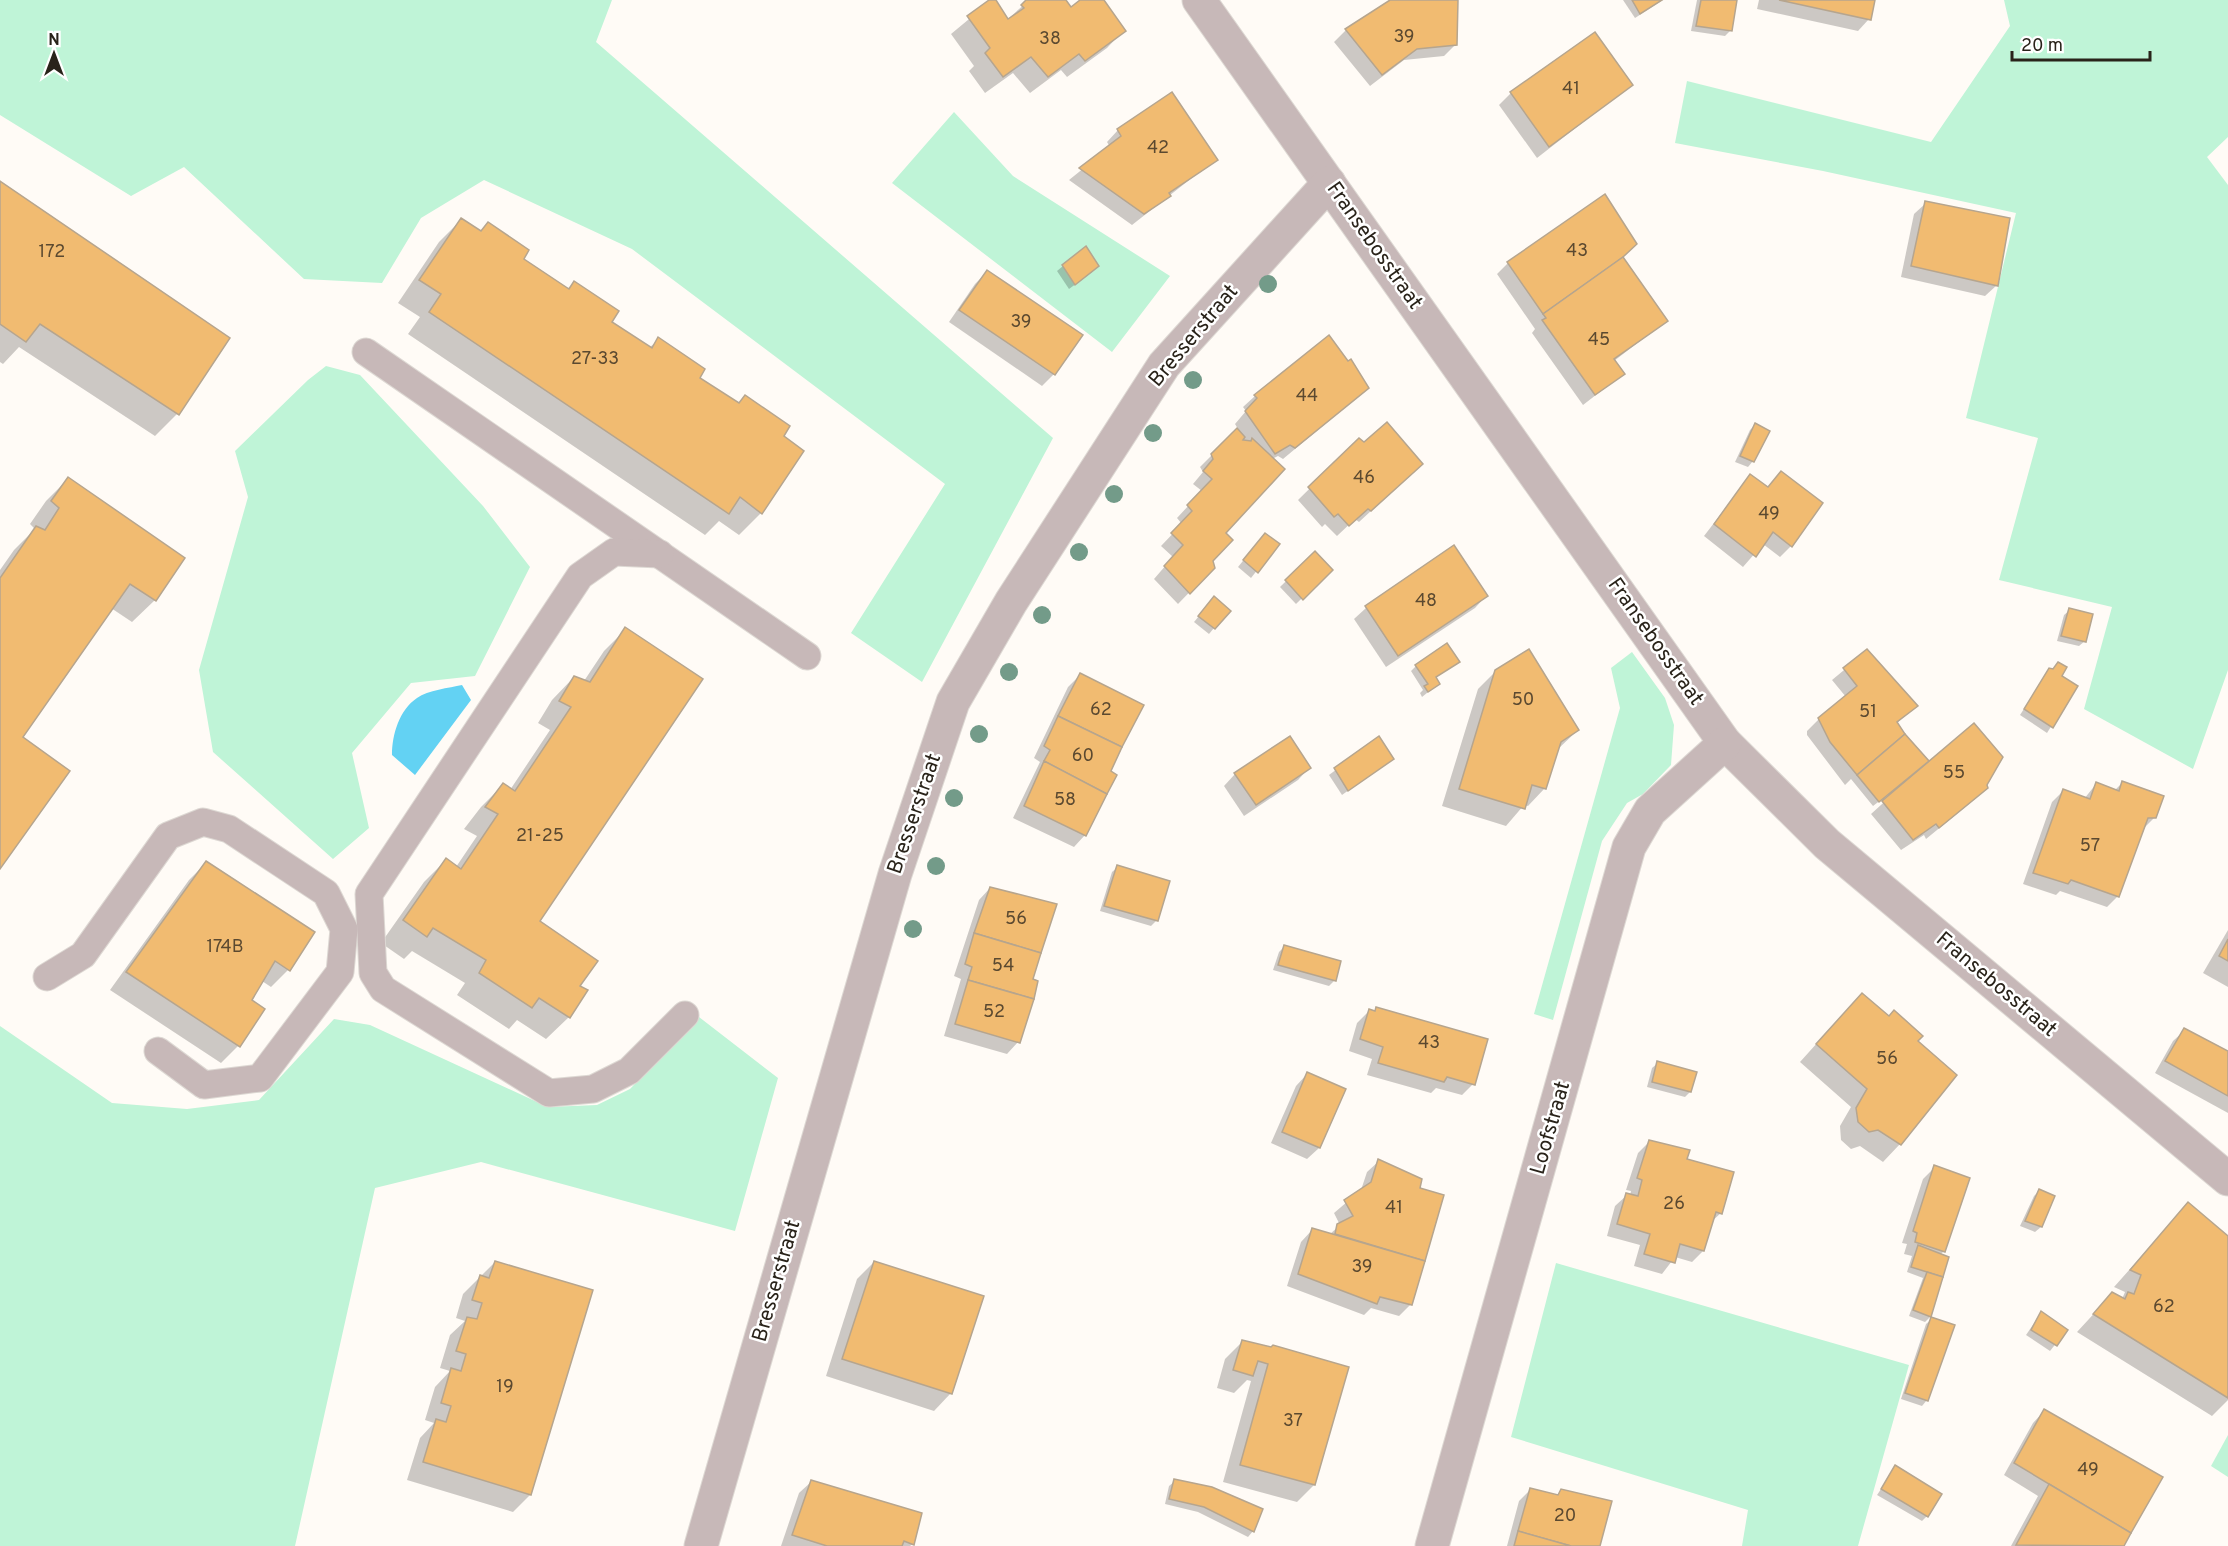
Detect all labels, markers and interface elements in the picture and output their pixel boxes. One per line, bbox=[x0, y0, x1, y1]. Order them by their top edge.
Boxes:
north arrow bbox=[24, 24, 84, 84]
scale bar bbox=[2012, 24, 2150, 62]
house number: 39 bbox=[1393, 26, 1415, 49]
house number: 38 bbox=[1039, 28, 1061, 51]
text: N bbox=[48, 31, 60, 51]
text: 20 m bbox=[2021, 35, 2063, 58]
house number: 41 bbox=[1562, 78, 1580, 101]
house number: 42 bbox=[1147, 137, 1169, 160]
street label: Fransebosstraat bbox=[1320, 177, 1428, 315]
house number: 43 bbox=[1566, 240, 1588, 263]
house number: 172 bbox=[39, 241, 65, 264]
street label: Bresserstraat bbox=[1143, 279, 1245, 393]
house number: 39 bbox=[1010, 311, 1032, 334]
house number: 45 bbox=[1588, 329, 1610, 352]
house number: 27-33 bbox=[571, 348, 619, 371]
house number: 44 bbox=[1296, 385, 1318, 408]
house number: 46 bbox=[1353, 467, 1375, 490]
house number: 49 bbox=[1758, 503, 1780, 526]
street label: Fransebosstraat bbox=[1601, 573, 1709, 711]
house number: 48 bbox=[1415, 590, 1437, 613]
house number: 50 bbox=[1512, 689, 1534, 712]
house number: 62 bbox=[1090, 699, 1112, 722]
house number: 51 bbox=[1859, 701, 1877, 724]
house number: 60 bbox=[1072, 745, 1094, 768]
street label: Bresserstraat bbox=[882, 750, 948, 878]
house number: 55 bbox=[1943, 762, 1965, 785]
house number: 58 bbox=[1054, 789, 1076, 812]
house number: 21-25 bbox=[516, 825, 564, 848]
house number: 57 bbox=[2080, 835, 2100, 858]
house number: 56 bbox=[1005, 908, 1027, 931]
street label: Fransebosstraat bbox=[1930, 926, 2062, 1044]
house number: 174B bbox=[206, 936, 244, 959]
house number: 54 bbox=[992, 955, 1014, 978]
house number: 52 bbox=[983, 1001, 1005, 1024]
house number: 43 bbox=[1418, 1032, 1440, 1055]
house number: 56 bbox=[1876, 1048, 1898, 1071]
street label: Loofstraat bbox=[1525, 1078, 1577, 1178]
house number: 26 bbox=[1663, 1193, 1685, 1216]
house number: 41 bbox=[1385, 1197, 1403, 1220]
street label: Bresserstraat bbox=[747, 1217, 807, 1345]
house number: 39 bbox=[1351, 1256, 1373, 1279]
house number: 62 bbox=[2153, 1296, 2175, 1319]
house number: 19 bbox=[496, 1376, 514, 1399]
house number: 37 bbox=[1283, 1410, 1303, 1433]
house number: 49 bbox=[2077, 1459, 2099, 1482]
house number: 20 bbox=[1554, 1505, 1576, 1528]

